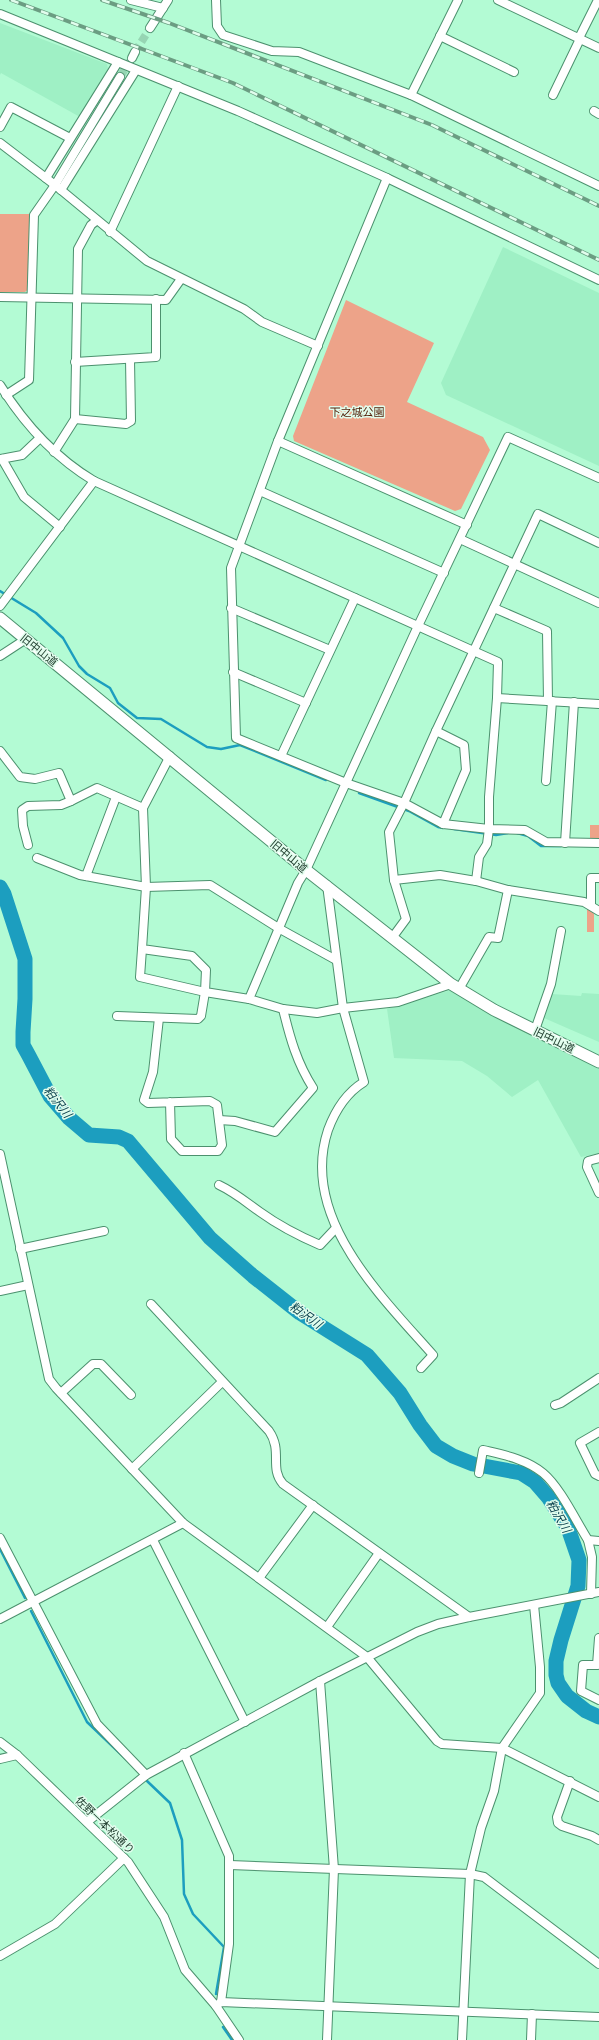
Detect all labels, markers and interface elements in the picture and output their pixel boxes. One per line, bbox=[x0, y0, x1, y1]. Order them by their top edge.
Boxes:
park label: 下之城公園 bbox=[330, 405, 385, 419]
street label: 旧中山道 bbox=[17, 631, 61, 669]
street label: 旧中山道 bbox=[268, 836, 310, 876]
street label: 旧中山道 bbox=[531, 1024, 577, 1056]
water label: 粕沢川 bbox=[41, 1083, 76, 1122]
water label: 粕沢川 bbox=[287, 1299, 327, 1333]
water label: 粕沢川 bbox=[544, 1497, 575, 1537]
street label: 佐野一本松通り bbox=[72, 1793, 138, 1857]

